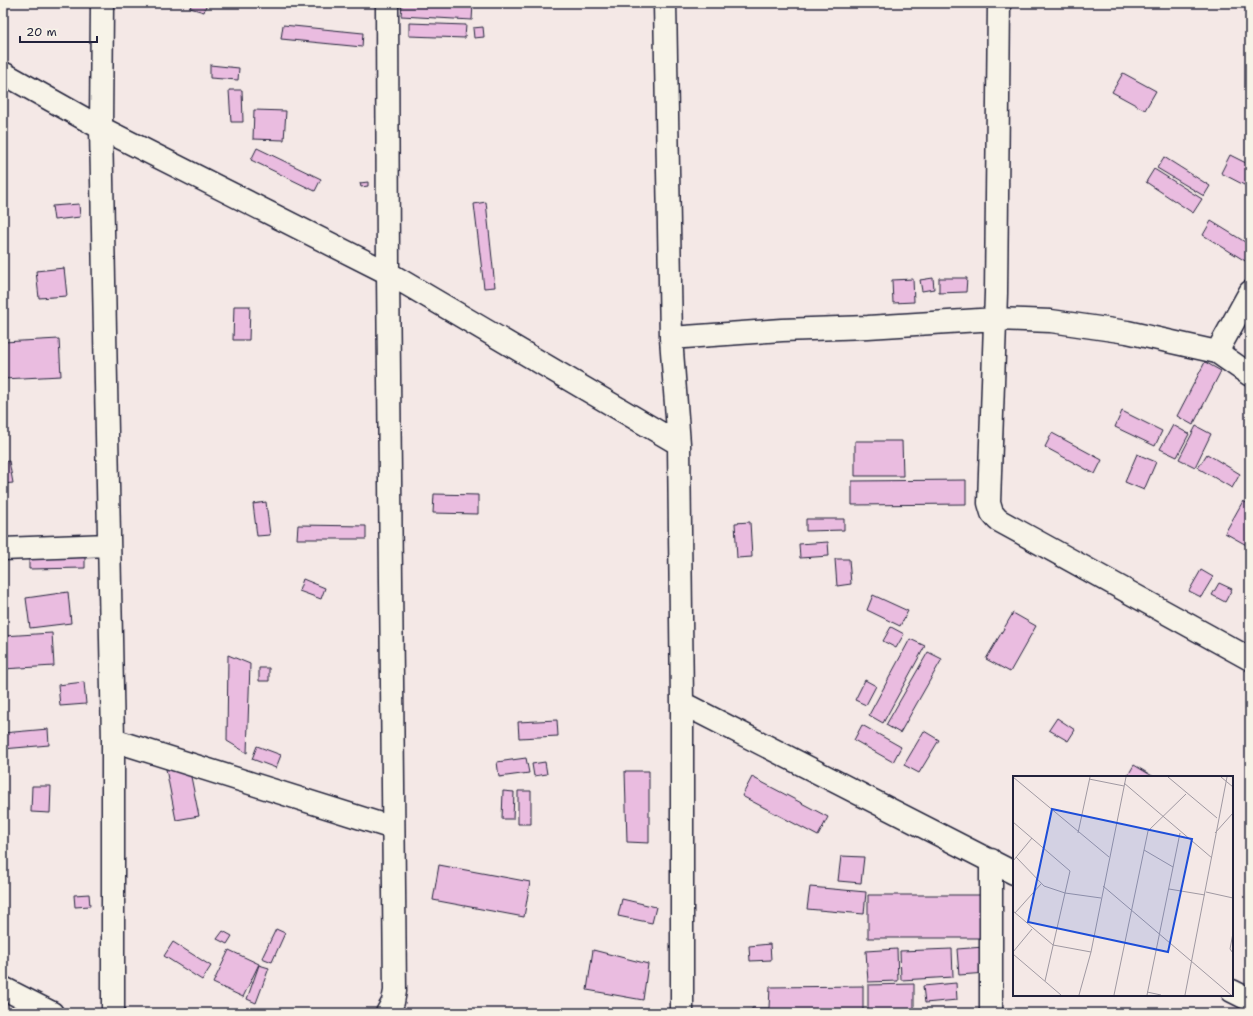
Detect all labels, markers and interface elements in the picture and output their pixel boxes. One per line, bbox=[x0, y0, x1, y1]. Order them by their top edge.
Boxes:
scale bar bbox=[20, 18, 97, 44]
text: 20 m bbox=[26, 24, 57, 40]
inset map bbox=[1013, 776, 1233, 996]

